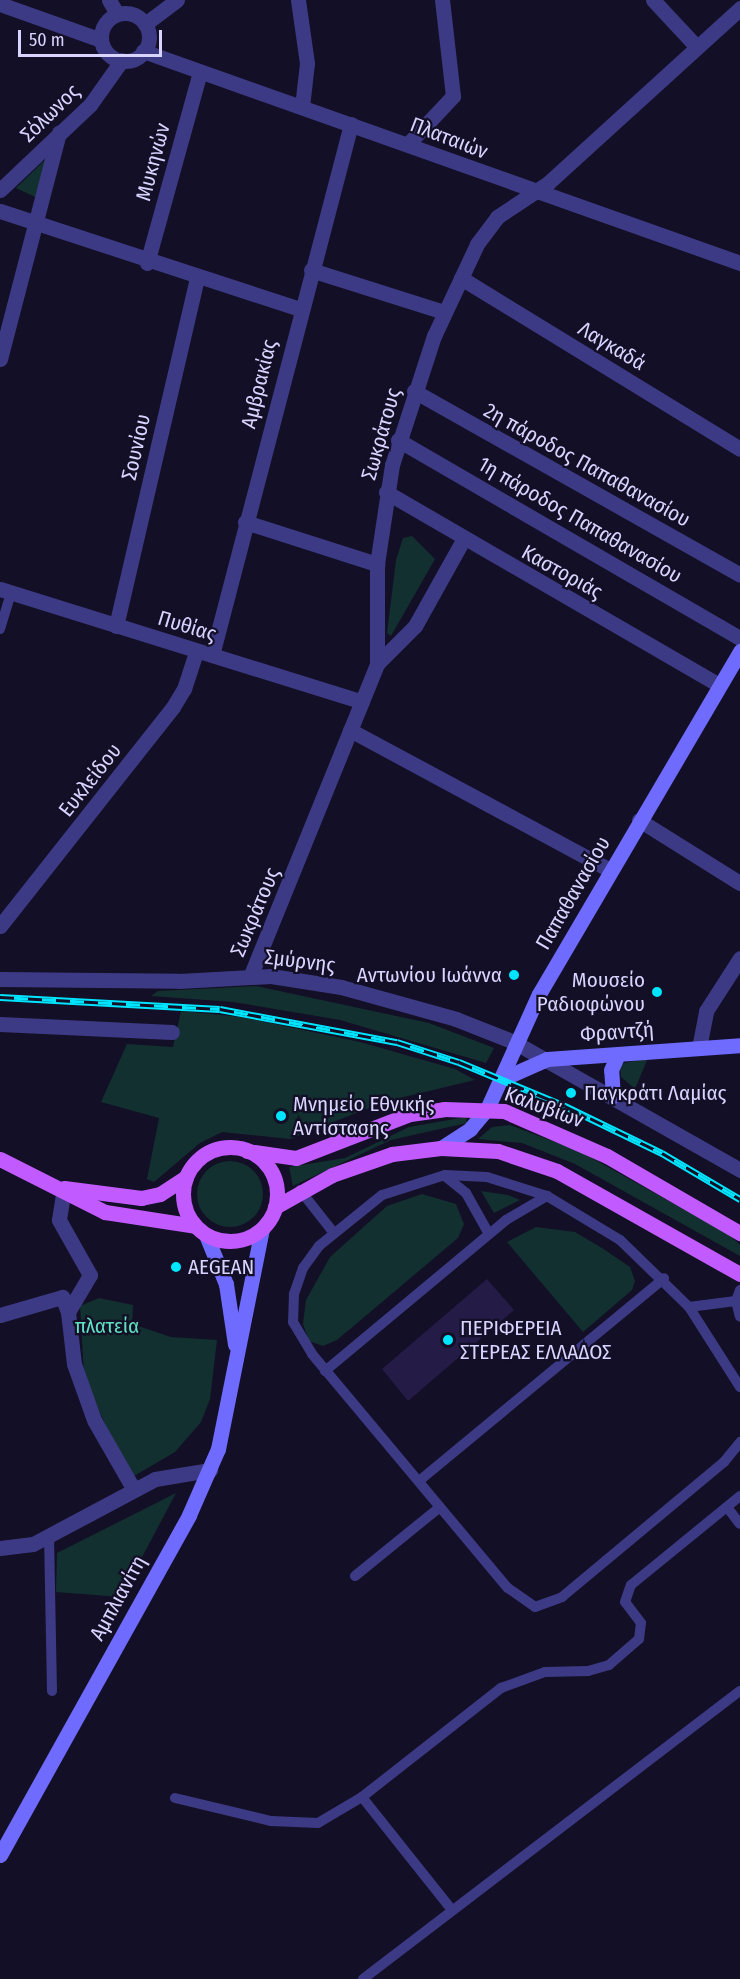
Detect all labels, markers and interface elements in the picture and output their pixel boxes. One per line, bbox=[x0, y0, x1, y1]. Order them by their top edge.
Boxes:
scale bar bbox=[21, 18, 165, 56]
text: 50 m bbox=[29, 29, 65, 51]
street label: Σόλωνος bbox=[15, 79, 85, 147]
street label: Πλαταιών bbox=[407, 112, 491, 164]
street label: Μυκηνών bbox=[131, 120, 175, 204]
street label: Λαγκαδά bbox=[574, 316, 650, 376]
street label: Αμβρακίας bbox=[236, 337, 282, 431]
street label: Σωκράτους bbox=[356, 385, 406, 483]
street label: 2η πάροδος Παπαθανασίου bbox=[479, 398, 695, 532]
street label: Σουνίου bbox=[116, 411, 156, 483]
street label: 1η πάροδος Παπαθανασίου bbox=[474, 451, 686, 589]
street label: Καστοριάς bbox=[517, 540, 607, 604]
street label: Πυθίας bbox=[155, 605, 219, 647]
street label: Ευκλείδου bbox=[53, 738, 127, 822]
street label: Παπαθανασίου bbox=[530, 832, 616, 954]
street label: Σωκράτους bbox=[225, 864, 285, 960]
street label: Σμύρνης bbox=[263, 944, 337, 978]
place label: Αντωνίου Ιωάννα bbox=[357, 962, 502, 988]
place label: Μουσείο Ραδιοφώνου bbox=[537, 967, 645, 1017]
marker: Αντωνίου Ιωάννα bbox=[507, 968, 521, 982]
marker: Μουσείο Ραδιοφώνου bbox=[650, 985, 664, 999]
street label: Φραντζή bbox=[579, 1017, 655, 1047]
place label: Παγκράτι Λαμίας bbox=[584, 1080, 726, 1106]
street label: Καλυβίων bbox=[501, 1081, 587, 1133]
marker: Παγκράτι Λαμίας bbox=[562, 1084, 580, 1102]
place label: Μνημείο Εθνικής Αντίστασης bbox=[293, 1091, 434, 1141]
marker: Μνημείο Εθνικής Αντίστασης bbox=[274, 1109, 288, 1123]
place label: AEGEAN bbox=[188, 1254, 254, 1280]
marker: AEGEAN bbox=[169, 1260, 183, 1274]
park label: πλατεία bbox=[75, 1313, 139, 1339]
place label: ΠΕΡΙΦΕΡΕΙΑ ΣΤΕΡΕΑΣ ΕΛΛΑΔΟΣ bbox=[460, 1315, 612, 1365]
marker: ΠΕΡΙΦΕΡΕΙΑ ΣΤΕΡΕΑΣ ΕΛΛΑΔΟΣ bbox=[441, 1333, 455, 1347]
street label: Αμπλιανίτη bbox=[84, 1551, 152, 1645]

